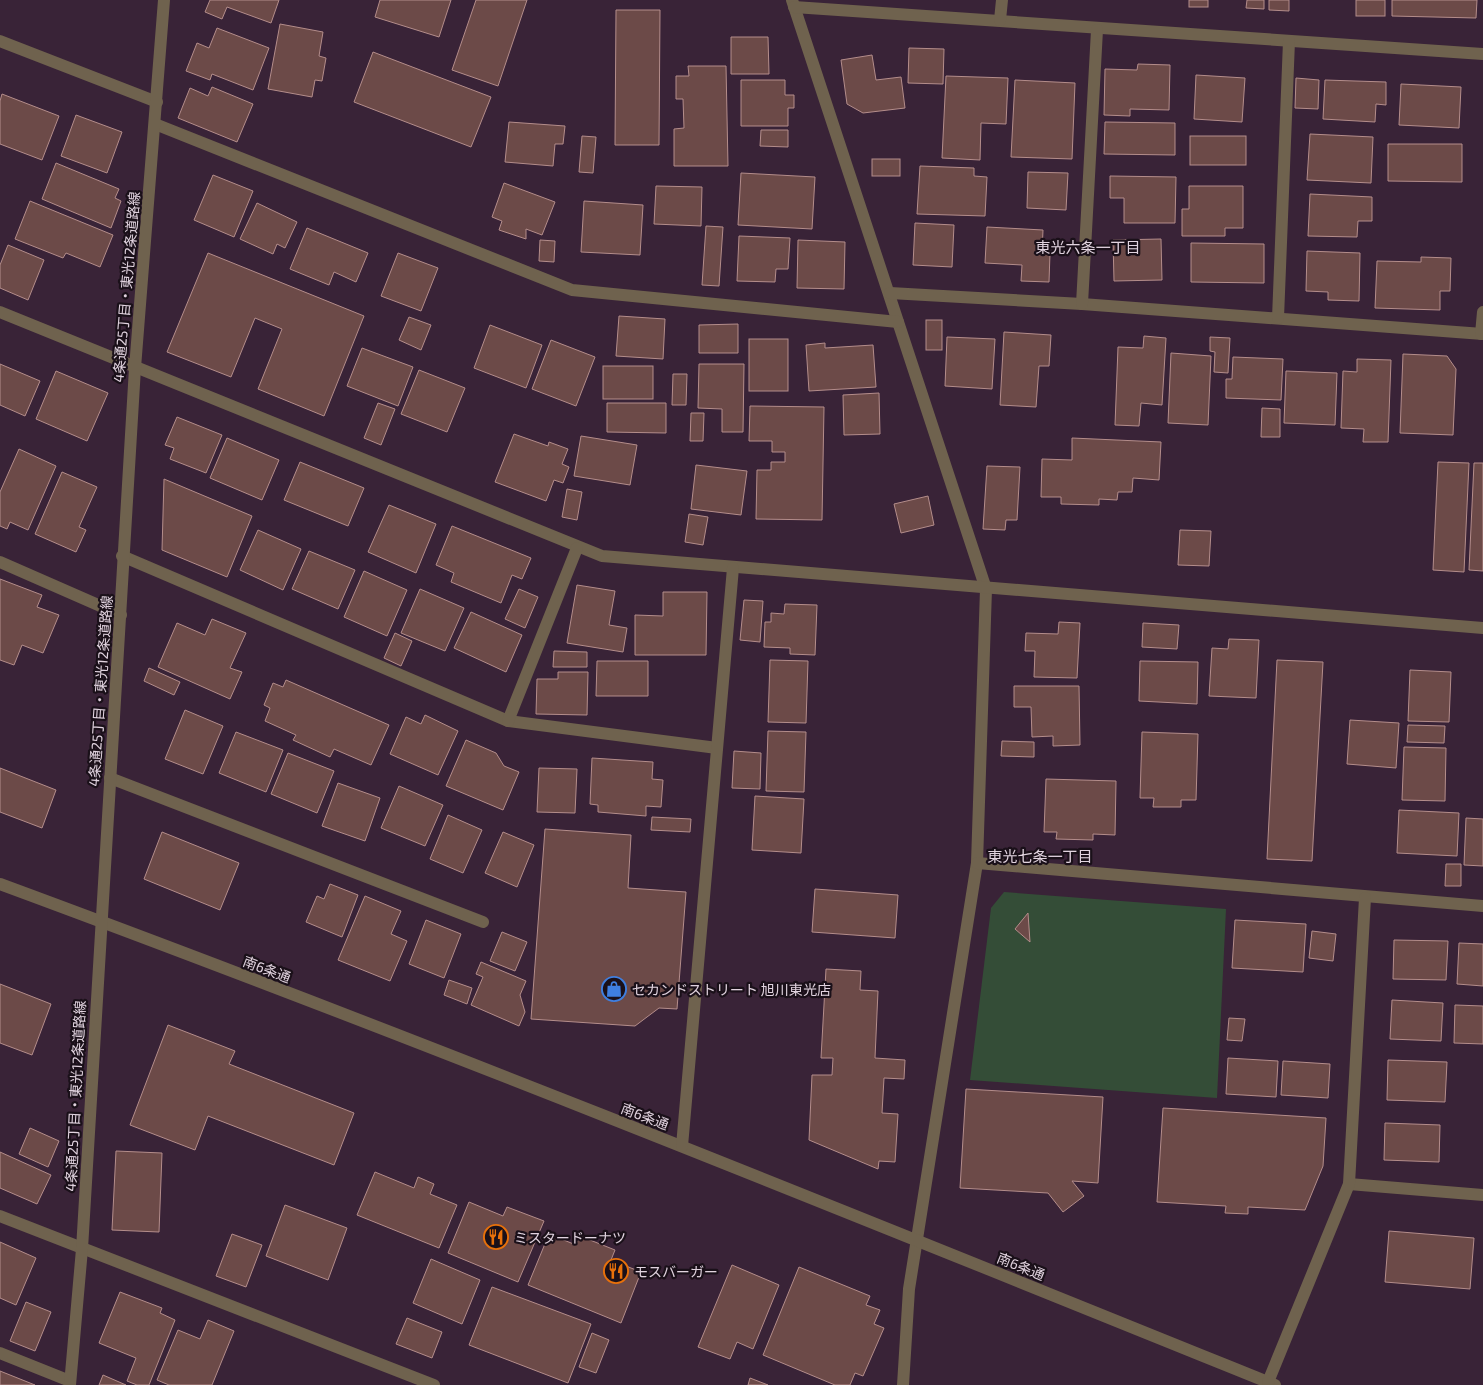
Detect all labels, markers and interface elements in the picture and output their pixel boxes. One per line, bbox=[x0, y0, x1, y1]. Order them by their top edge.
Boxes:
street label: 4条通25丁目・東光12条道路線 bbox=[109, 191, 143, 383]
district label: 東光六条一丁目 bbox=[1035, 238, 1141, 256]
street label: 4条通25丁目・東光12条道路線 bbox=[85, 595, 115, 787]
district label: 東光七条一丁目 bbox=[987, 847, 1093, 865]
street label: 南6条通 bbox=[241, 952, 293, 986]
shop icon: セカンドストリート 旭川東光店 bbox=[601, 976, 627, 1002]
place label: セカンドストリート 旭川東光店 bbox=[632, 981, 831, 998]
street label: 4条通25丁目・東光12条道路線 bbox=[62, 1000, 88, 1192]
street label: 南6条通 bbox=[619, 1099, 671, 1133]
restaurant icon: ミスタードーナツ bbox=[483, 1224, 509, 1250]
place label: ミスタードーナツ bbox=[514, 1229, 626, 1246]
street label: 南6条通 bbox=[995, 1249, 1047, 1283]
restaurant icon: モスバーガー bbox=[603, 1258, 629, 1284]
place label: モスバーガー bbox=[634, 1263, 718, 1280]

